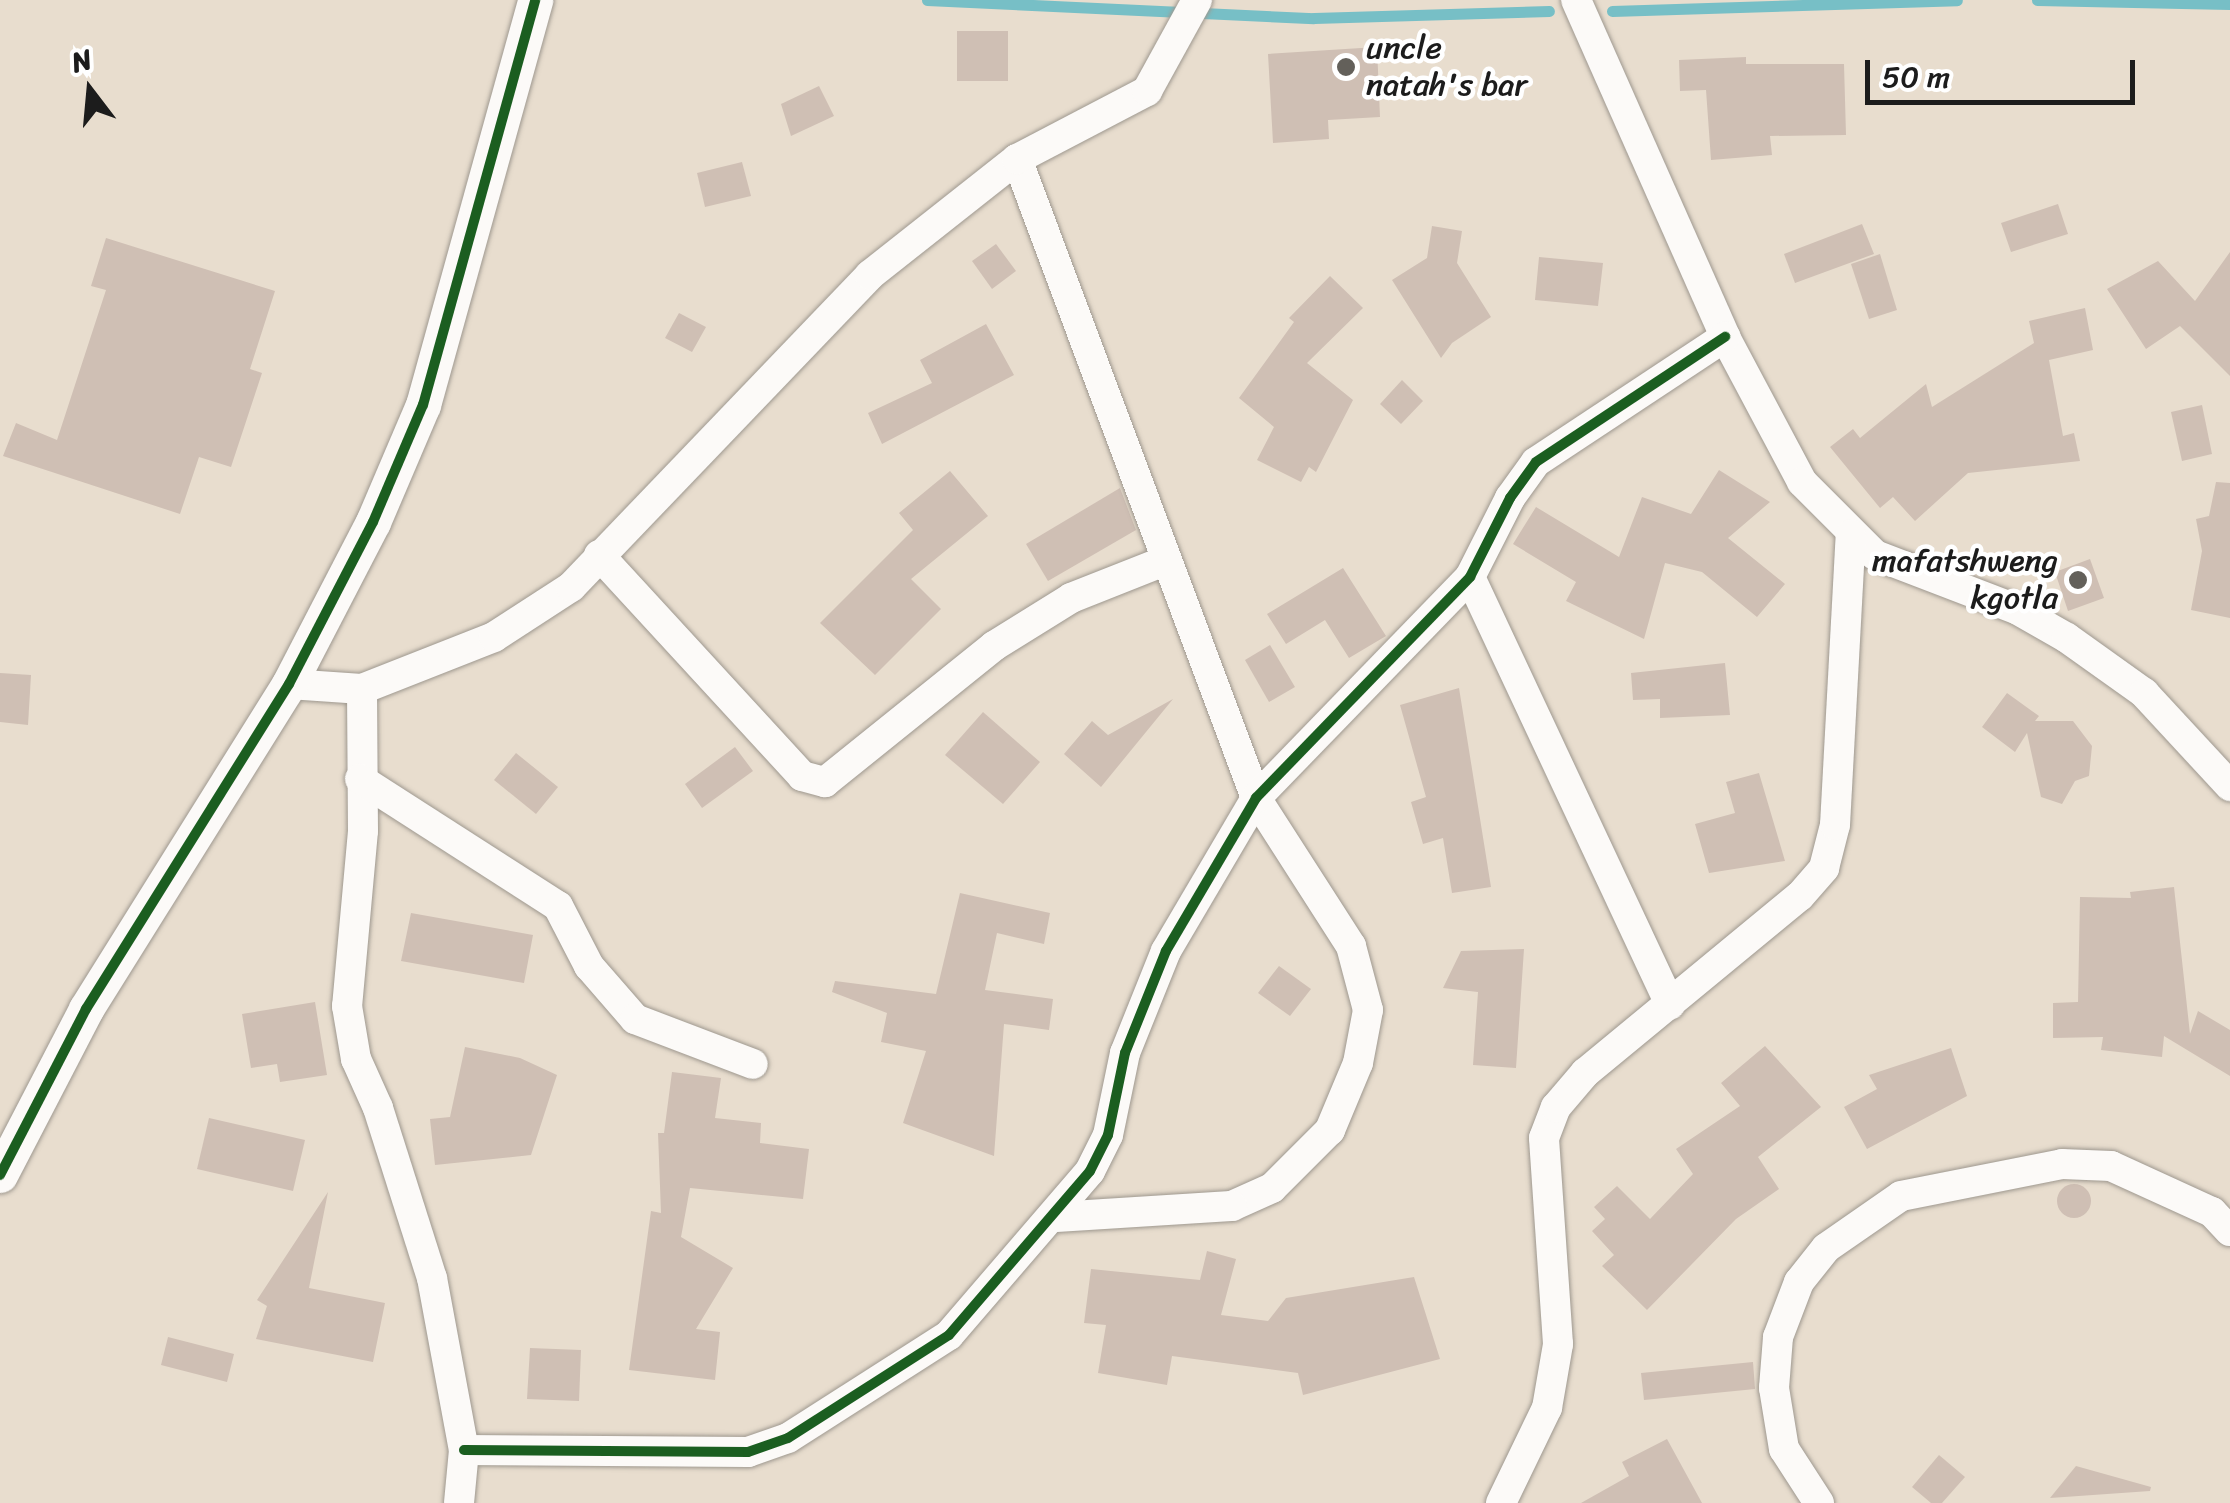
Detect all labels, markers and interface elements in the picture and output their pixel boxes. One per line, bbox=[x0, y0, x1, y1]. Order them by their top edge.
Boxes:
place label: uncle natah's bar bbox=[1366, 30, 1528, 105]
text: N bbox=[66, 34, 98, 87]
north arrow bbox=[40, 40, 140, 140]
scale bar bbox=[1870, 40, 2140, 102]
text: 50 m bbox=[1882, 50, 1950, 104]
marker: uncle natah's bar bbox=[1335, 56, 1357, 78]
place label: mafatshweng kgotla bbox=[1872, 543, 2058, 618]
marker: mafatshweng kgotla bbox=[2067, 569, 2089, 591]

